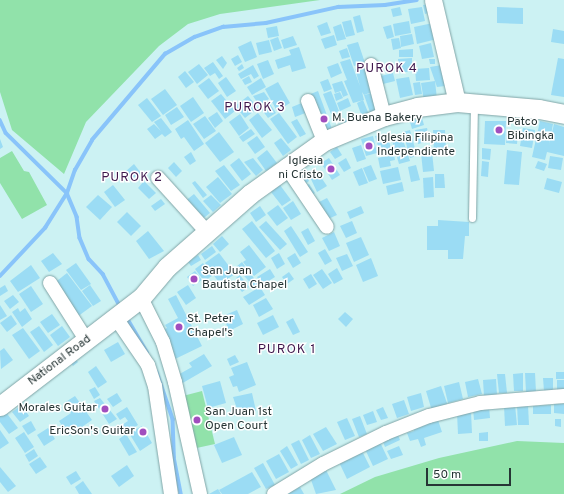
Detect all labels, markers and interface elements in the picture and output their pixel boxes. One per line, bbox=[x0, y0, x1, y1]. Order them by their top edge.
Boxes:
district label: PUROK 4 bbox=[356, 61, 418, 77]
district label: PUROK 3 bbox=[224, 100, 286, 116]
place label: M. Buena Bakery bbox=[332, 112, 422, 126]
marker: M. Buena Bakery bbox=[319, 114, 329, 124]
place label: Patco Bibingka bbox=[507, 116, 554, 144]
marker: Patco Bibingka bbox=[494, 125, 504, 135]
place label: Iglesia Filipina Independiente bbox=[377, 132, 455, 160]
marker: Iglesia Filipina Independiente bbox=[364, 141, 374, 151]
place label: Iglesia ni Cristo bbox=[278, 155, 323, 183]
marker: Iglesia ni Cristo bbox=[326, 164, 336, 174]
district label: PUROK 2 bbox=[101, 170, 163, 186]
place label: San Juan Bautista Chapel bbox=[202, 265, 287, 293]
marker: San Juan Bautista Chapel bbox=[189, 274, 199, 284]
place label: St. Peter Chapel's bbox=[187, 313, 233, 341]
marker: St. Peter Chapel's bbox=[174, 322, 184, 332]
street label: National Road bbox=[26, 333, 94, 389]
district label: PUROK 1 bbox=[258, 342, 316, 358]
place label: Morales Guitar bbox=[18, 402, 97, 416]
marker: Morales Guitar bbox=[100, 404, 110, 414]
place label: San Juan 1st Open Court bbox=[205, 406, 272, 434]
marker: San Juan 1st Open Court bbox=[192, 415, 202, 425]
place label: EricSon's Guitar bbox=[49, 425, 135, 439]
marker: EricSon's Guitar bbox=[138, 427, 148, 437]
scale bar bbox=[428, 460, 513, 486]
text: 50 m bbox=[433, 467, 461, 483]

